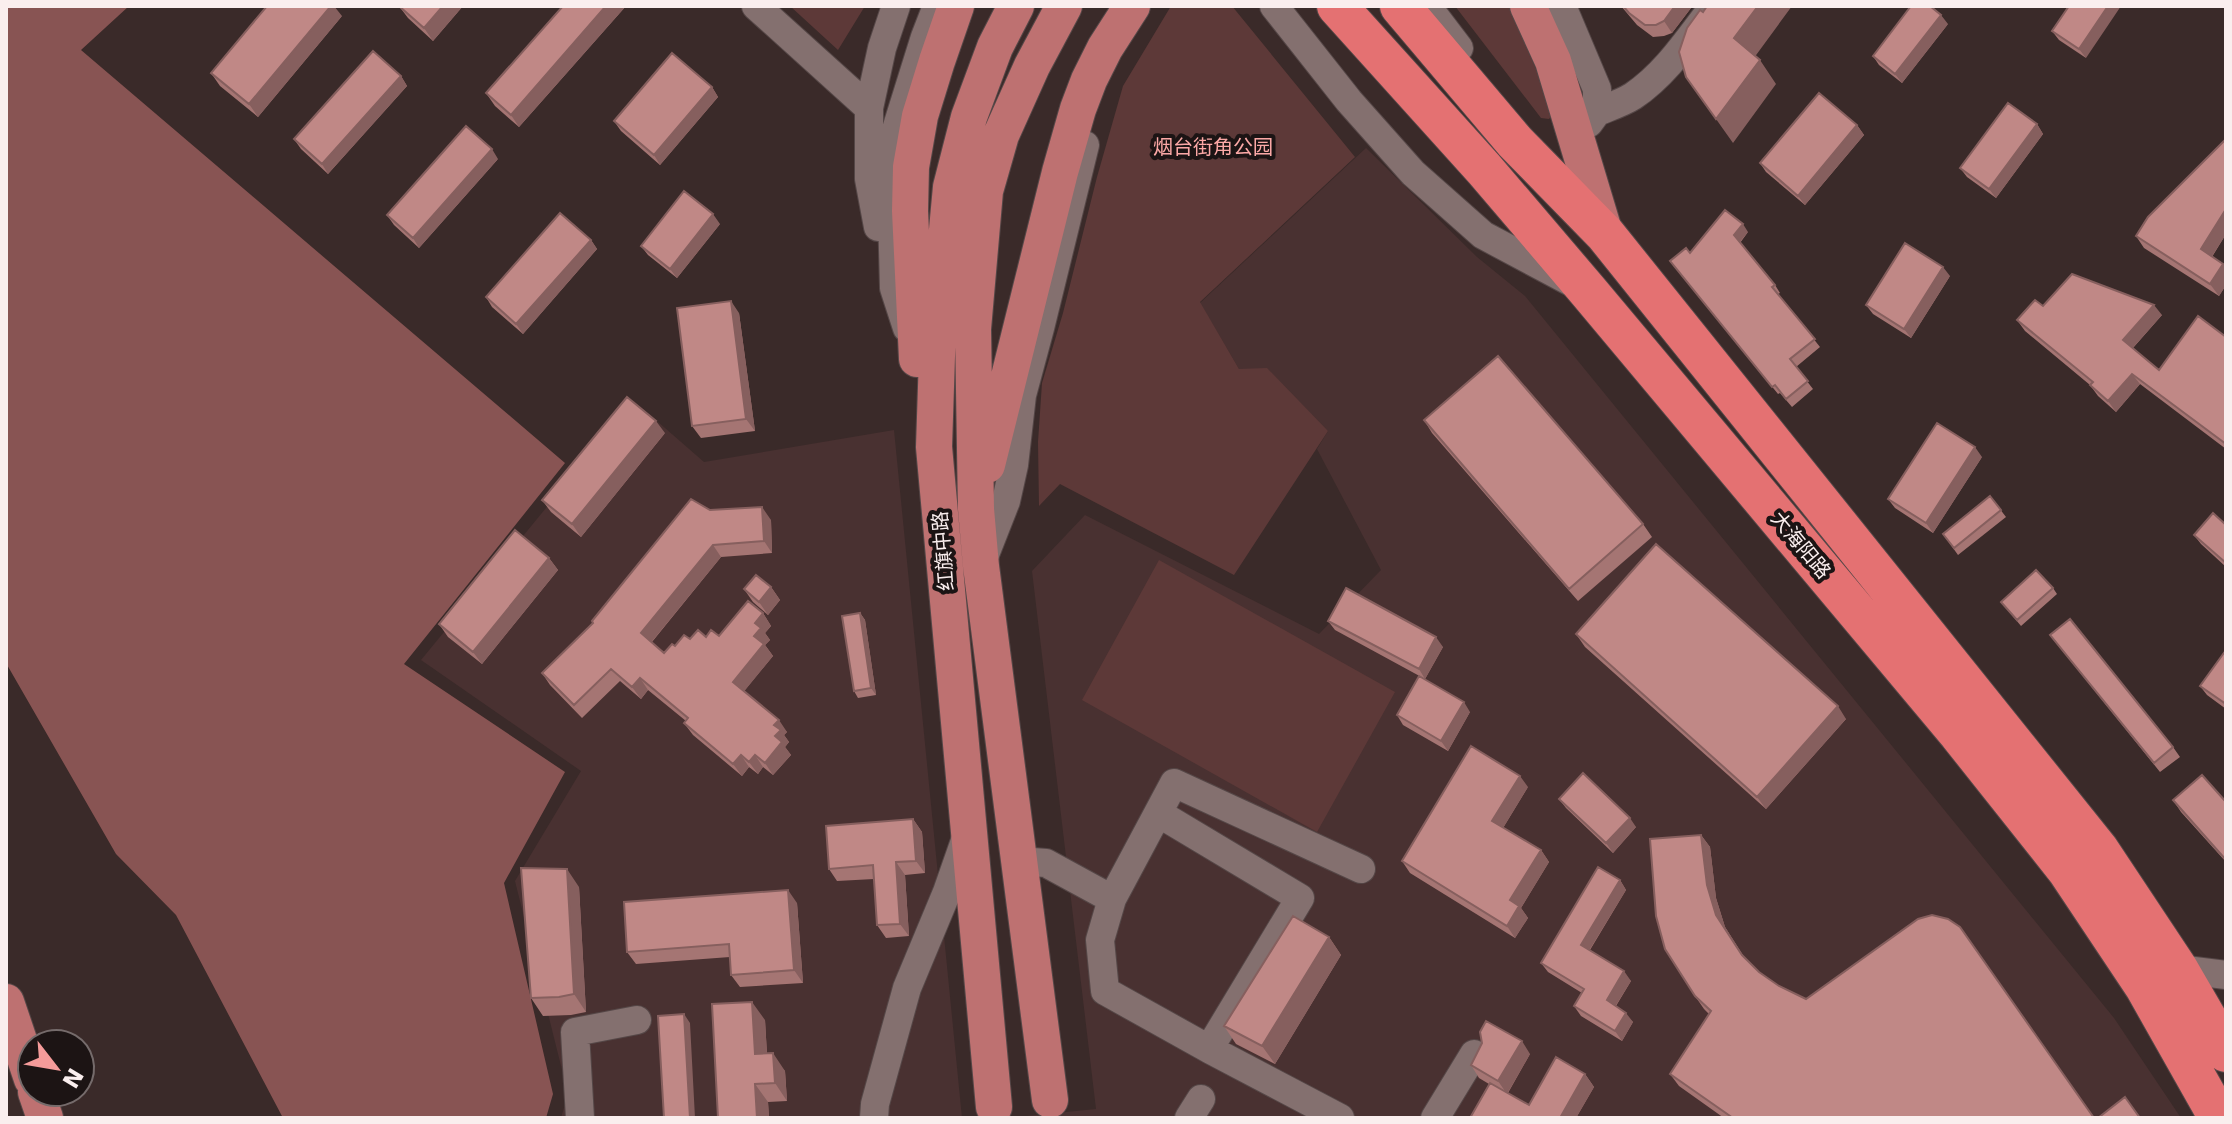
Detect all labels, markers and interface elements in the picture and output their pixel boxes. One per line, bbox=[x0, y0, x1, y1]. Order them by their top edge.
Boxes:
park label: 烟台街角公园 bbox=[1153, 135, 1273, 159]
street label: 大海阳路 bbox=[1766, 507, 1836, 583]
street label: 红旗中路 bbox=[928, 510, 958, 592]
north arrow bbox=[16, 1028, 96, 1108]
text: N bbox=[57, 1064, 88, 1092]

